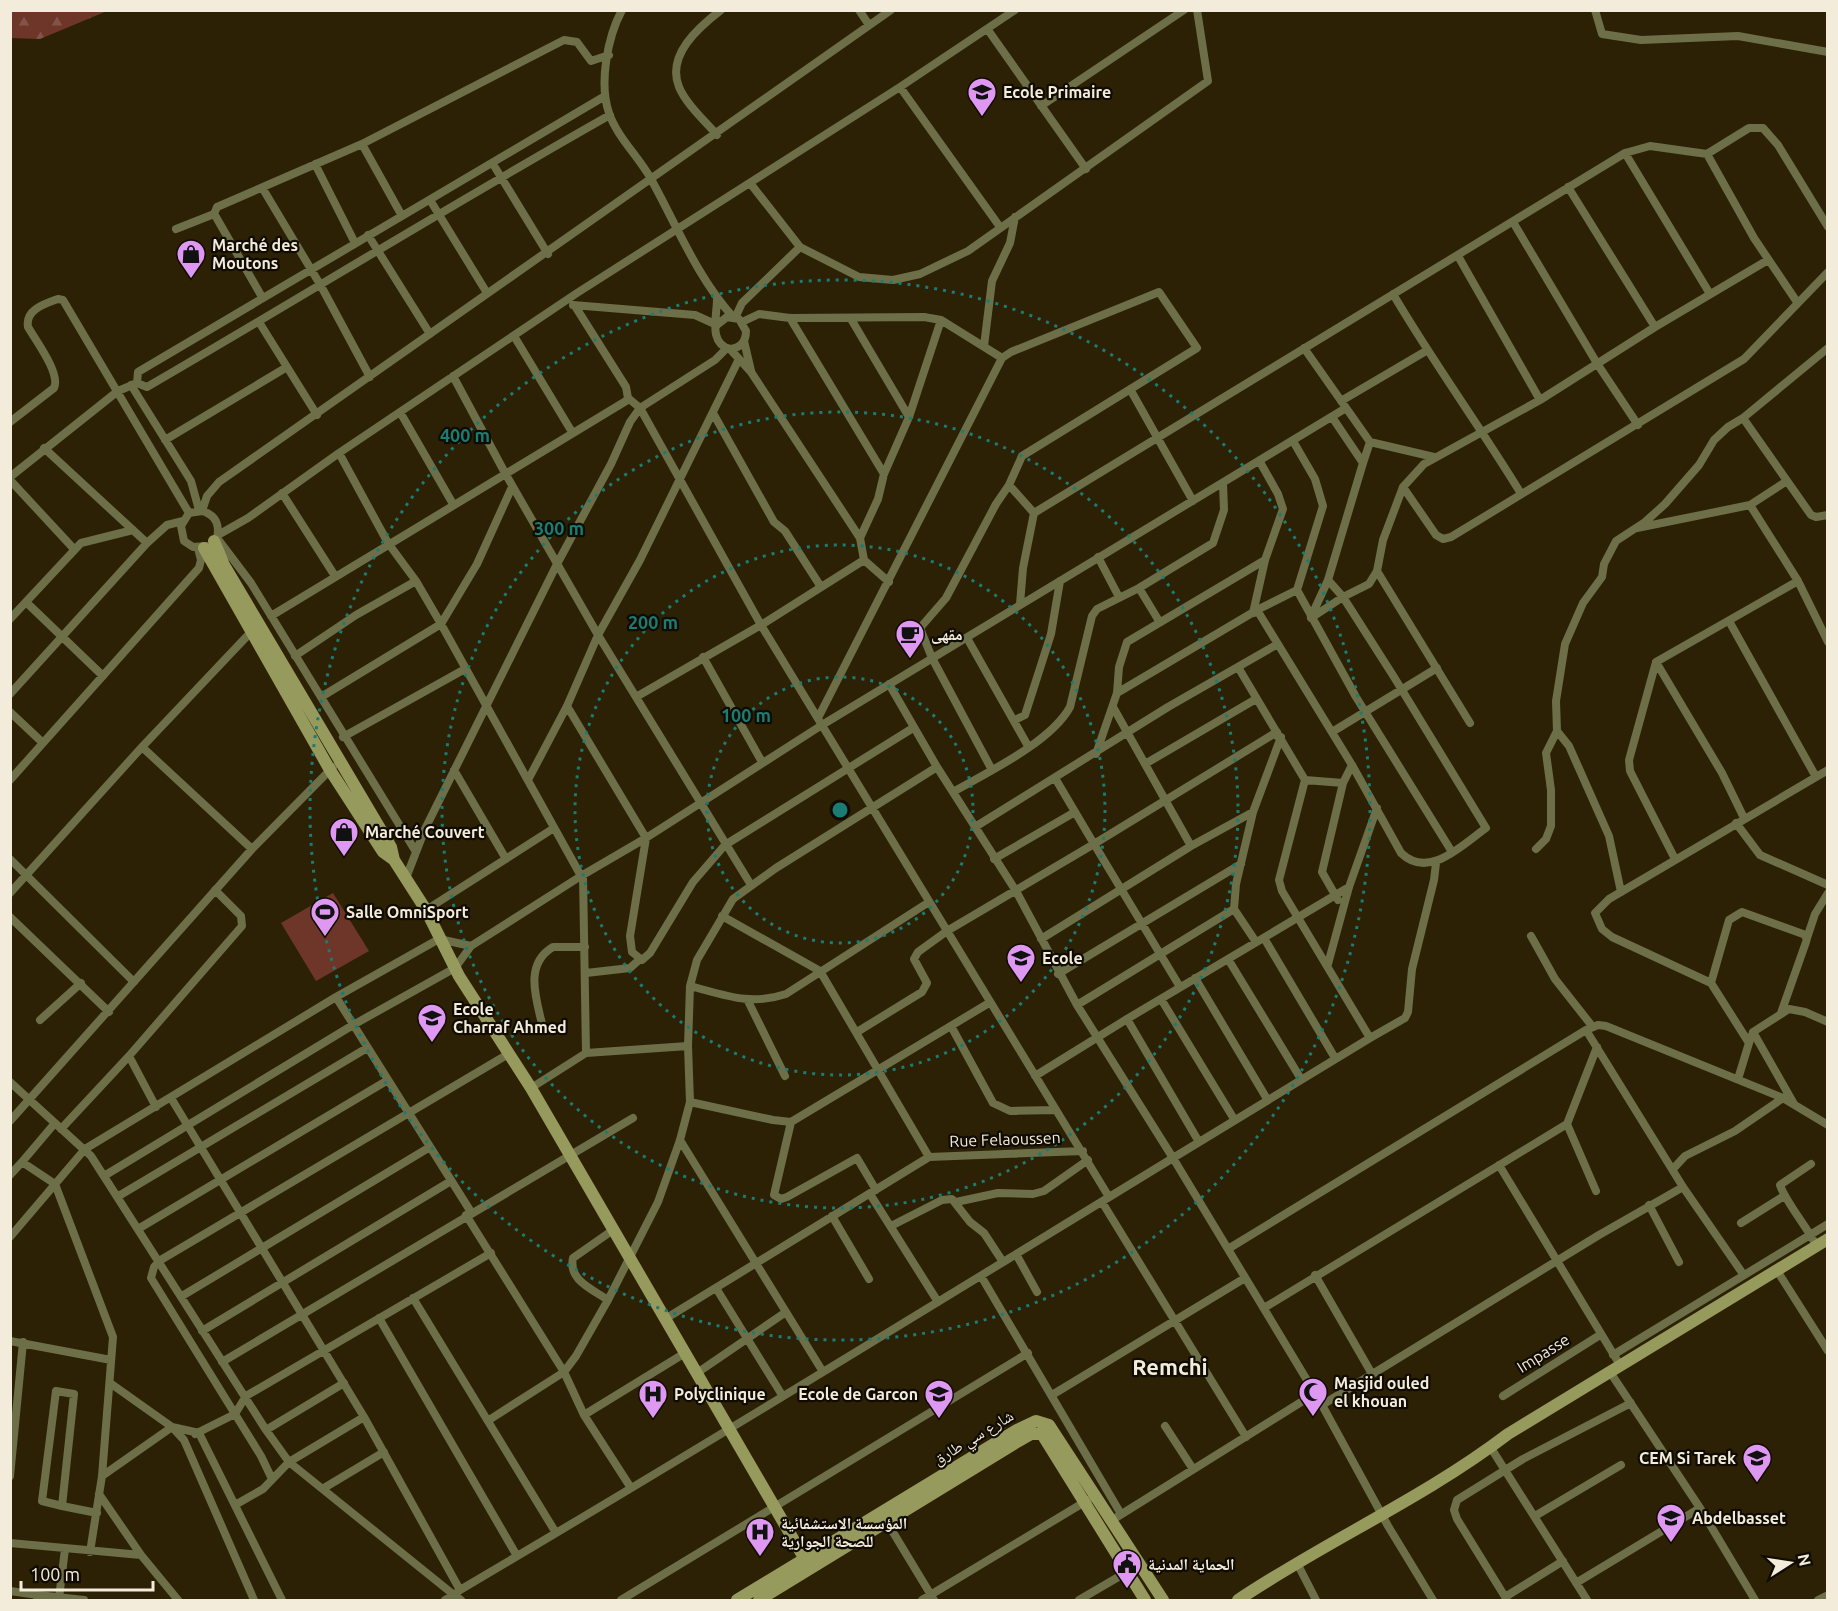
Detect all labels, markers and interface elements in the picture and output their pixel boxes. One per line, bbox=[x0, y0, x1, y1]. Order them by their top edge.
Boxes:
school or university icon: Ecole Primaire bbox=[966, 76, 998, 118]
place label: Ecole Primaire bbox=[1003, 83, 1111, 101]
place label: Marché des Moutons bbox=[212, 236, 298, 272]
shop icon: Marché des Moutons bbox=[175, 238, 207, 280]
text: 400 m bbox=[440, 425, 490, 445]
text: 300 m bbox=[534, 518, 584, 538]
text: 200 m bbox=[628, 612, 678, 632]
cafe icon: مقهى bbox=[894, 618, 926, 660]
place label: مقهى bbox=[931, 625, 963, 644]
text: 100 m bbox=[721, 705, 771, 725]
centre of rings bbox=[830, 800, 850, 820]
shop icon: Marché Couvert bbox=[328, 816, 360, 858]
place label: Marché Couvert bbox=[365, 823, 485, 841]
sports icon: Salle OmniSport bbox=[309, 896, 341, 938]
place label: Salle OmniSport bbox=[346, 903, 469, 921]
school or university icon: Ecole bbox=[1005, 942, 1037, 984]
place label: Ecole bbox=[1042, 949, 1083, 967]
place label: Ecole Charraf Ahmed bbox=[453, 1000, 567, 1036]
school or university icon: Ecole Charraf Ahmed bbox=[416, 1002, 448, 1044]
street label: Rue Felaoussen bbox=[949, 1128, 1061, 1150]
street label: Impasse bbox=[1514, 1330, 1572, 1376]
district label: Remchi bbox=[1132, 1354, 1208, 1379]
place label: Masjid ouled el khouan bbox=[1334, 1374, 1429, 1410]
mosque icon: Masjid ouled el khouan bbox=[1297, 1376, 1329, 1418]
hospital icon: Polyclinique bbox=[637, 1378, 669, 1420]
school or university icon: Ecole de Garcon bbox=[923, 1378, 955, 1420]
place label: Polyclinique bbox=[674, 1385, 766, 1403]
place label: Ecole de Garcon bbox=[798, 1385, 918, 1403]
street label: شارع سي طارق bbox=[930, 1406, 1018, 1471]
school or university icon: CEM Si Tarek bbox=[1741, 1442, 1773, 1484]
place label: CEM Si Tarek bbox=[1639, 1449, 1736, 1467]
school or university icon: Abdelbasset bbox=[1655, 1502, 1687, 1544]
place label: Abdelbasset bbox=[1692, 1509, 1786, 1527]
place label: المؤسسة الاستشفائية للصحة الجوارية bbox=[781, 1514, 907, 1550]
hospital icon: المؤسسة الاستشفائية للصحة الجوارية bbox=[744, 1516, 776, 1558]
north arrow bbox=[1760, 1533, 1820, 1593]
public building icon: الحماية المدنية bbox=[1111, 1548, 1143, 1590]
text: N bbox=[1795, 1552, 1815, 1568]
scale bar bbox=[21, 1554, 153, 1592]
place label: الحماية المدنية bbox=[1148, 1555, 1234, 1573]
text: 100 m bbox=[30, 1564, 80, 1584]

